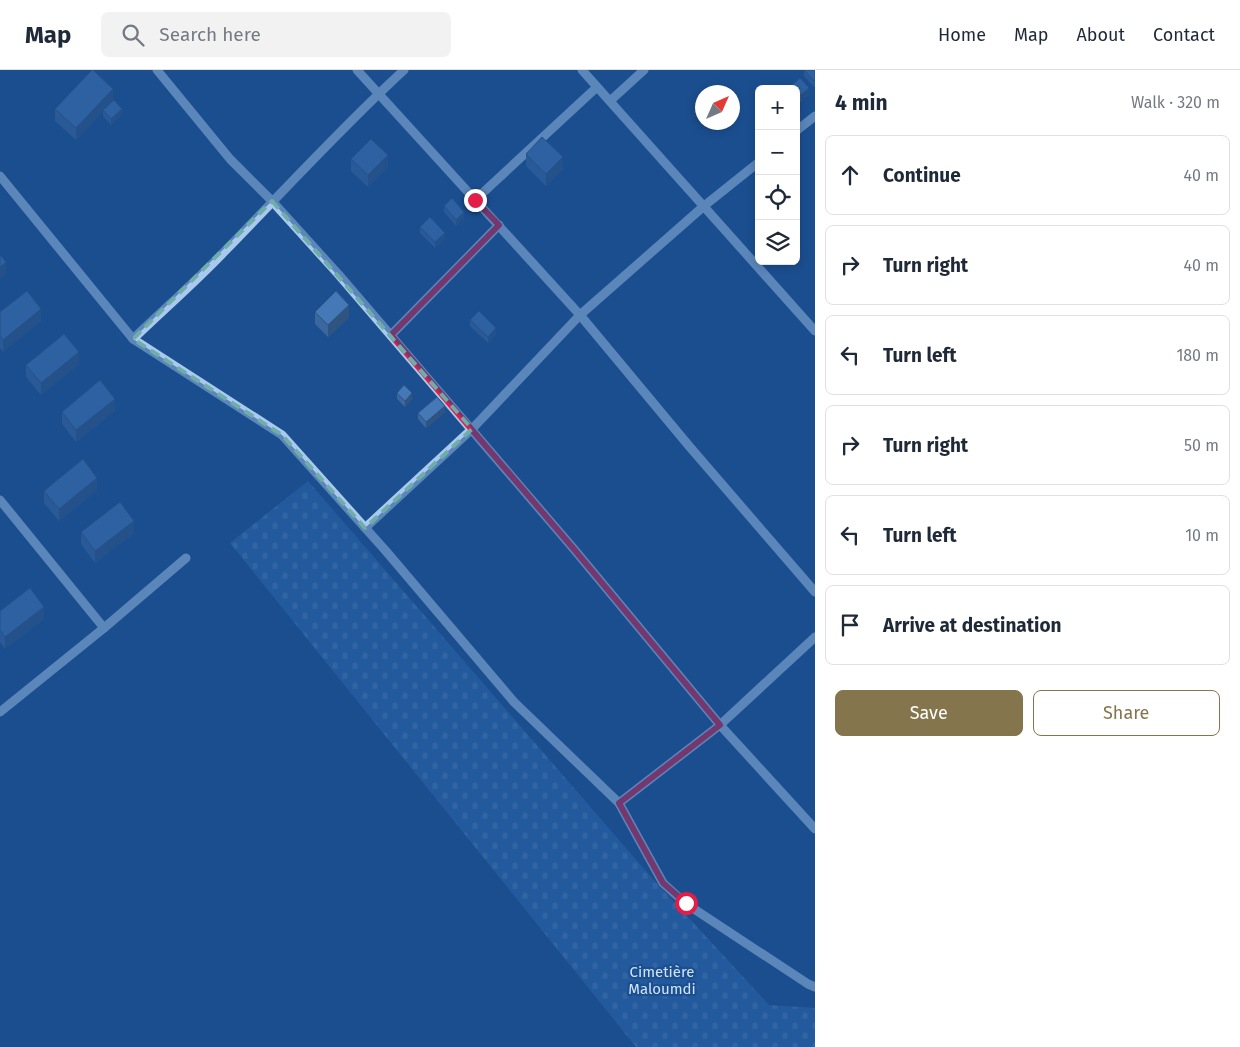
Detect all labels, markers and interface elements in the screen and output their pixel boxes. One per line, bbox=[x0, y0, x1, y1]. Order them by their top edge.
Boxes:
search box bbox=[101, 12, 451, 57]
text: Map bbox=[25, 21, 71, 49]
icon: search bbox=[119, 21, 147, 49]
text: Search here bbox=[159, 23, 261, 46]
text: Home bbox=[938, 24, 986, 46]
text: Map bbox=[1014, 24, 1048, 46]
text: About bbox=[1076, 24, 1125, 46]
text: Contact bbox=[1153, 24, 1215, 46]
north arrow bbox=[695, 85, 740, 130]
map controls bbox=[755, 85, 800, 265]
button: + bbox=[755, 85, 800, 130]
text: 4 min bbox=[835, 90, 888, 116]
text: Walk · 320 m bbox=[1131, 93, 1220, 112]
button: − bbox=[755, 130, 800, 175]
icon: ahead bbox=[836, 161, 864, 189]
text: Continue bbox=[883, 164, 961, 187]
text: 40 m bbox=[1184, 166, 1219, 185]
button: locate bbox=[755, 175, 800, 220]
route end bbox=[464, 189, 487, 212]
button: layers bbox=[755, 220, 800, 265]
icon: right bbox=[836, 251, 864, 279]
text: Turn right bbox=[883, 254, 968, 277]
text: 40 m bbox=[1184, 256, 1219, 275]
icon: left bbox=[836, 341, 864, 369]
text: Turn left bbox=[883, 344, 957, 367]
text: 180 m bbox=[1176, 346, 1219, 365]
icon: right bbox=[836, 431, 864, 459]
text: Turn right bbox=[883, 434, 968, 457]
text: 50 m bbox=[1184, 436, 1219, 455]
icon: left bbox=[836, 521, 864, 549]
text: Turn left bbox=[883, 524, 957, 547]
text: 10 m bbox=[1185, 526, 1219, 545]
icon: arrive bbox=[836, 611, 864, 639]
text: Arrive at destination bbox=[883, 614, 1062, 637]
button: Save bbox=[835, 690, 1023, 736]
button: Share bbox=[1033, 690, 1220, 736]
route start bbox=[675, 892, 698, 915]
park label: Cimetière Maloumdi bbox=[628, 963, 696, 998]

